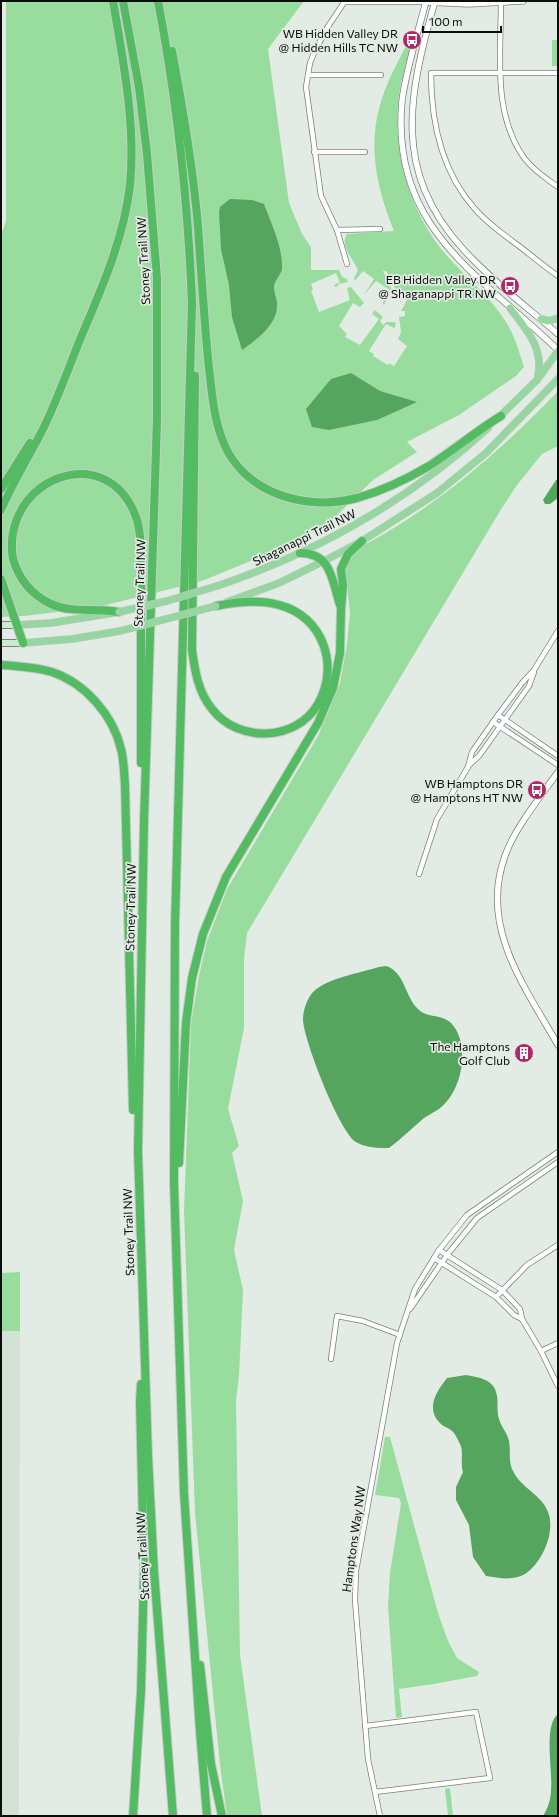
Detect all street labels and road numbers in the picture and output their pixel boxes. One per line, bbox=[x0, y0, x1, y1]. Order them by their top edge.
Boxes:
street label: Stoney Trail NW bbox=[134, 217, 152, 305]
street label: Shaganappi Trail NW bbox=[250, 506, 358, 568]
street label: Stoney Trail NW bbox=[130, 539, 148, 627]
street label: Stoney Trail NW bbox=[122, 863, 138, 951]
street label: Stoney Trail NW bbox=[119, 1188, 137, 1276]
street label: Hamptons Way NW bbox=[339, 1485, 367, 1593]
street label: Stoney Trail NW bbox=[133, 1512, 151, 1600]

